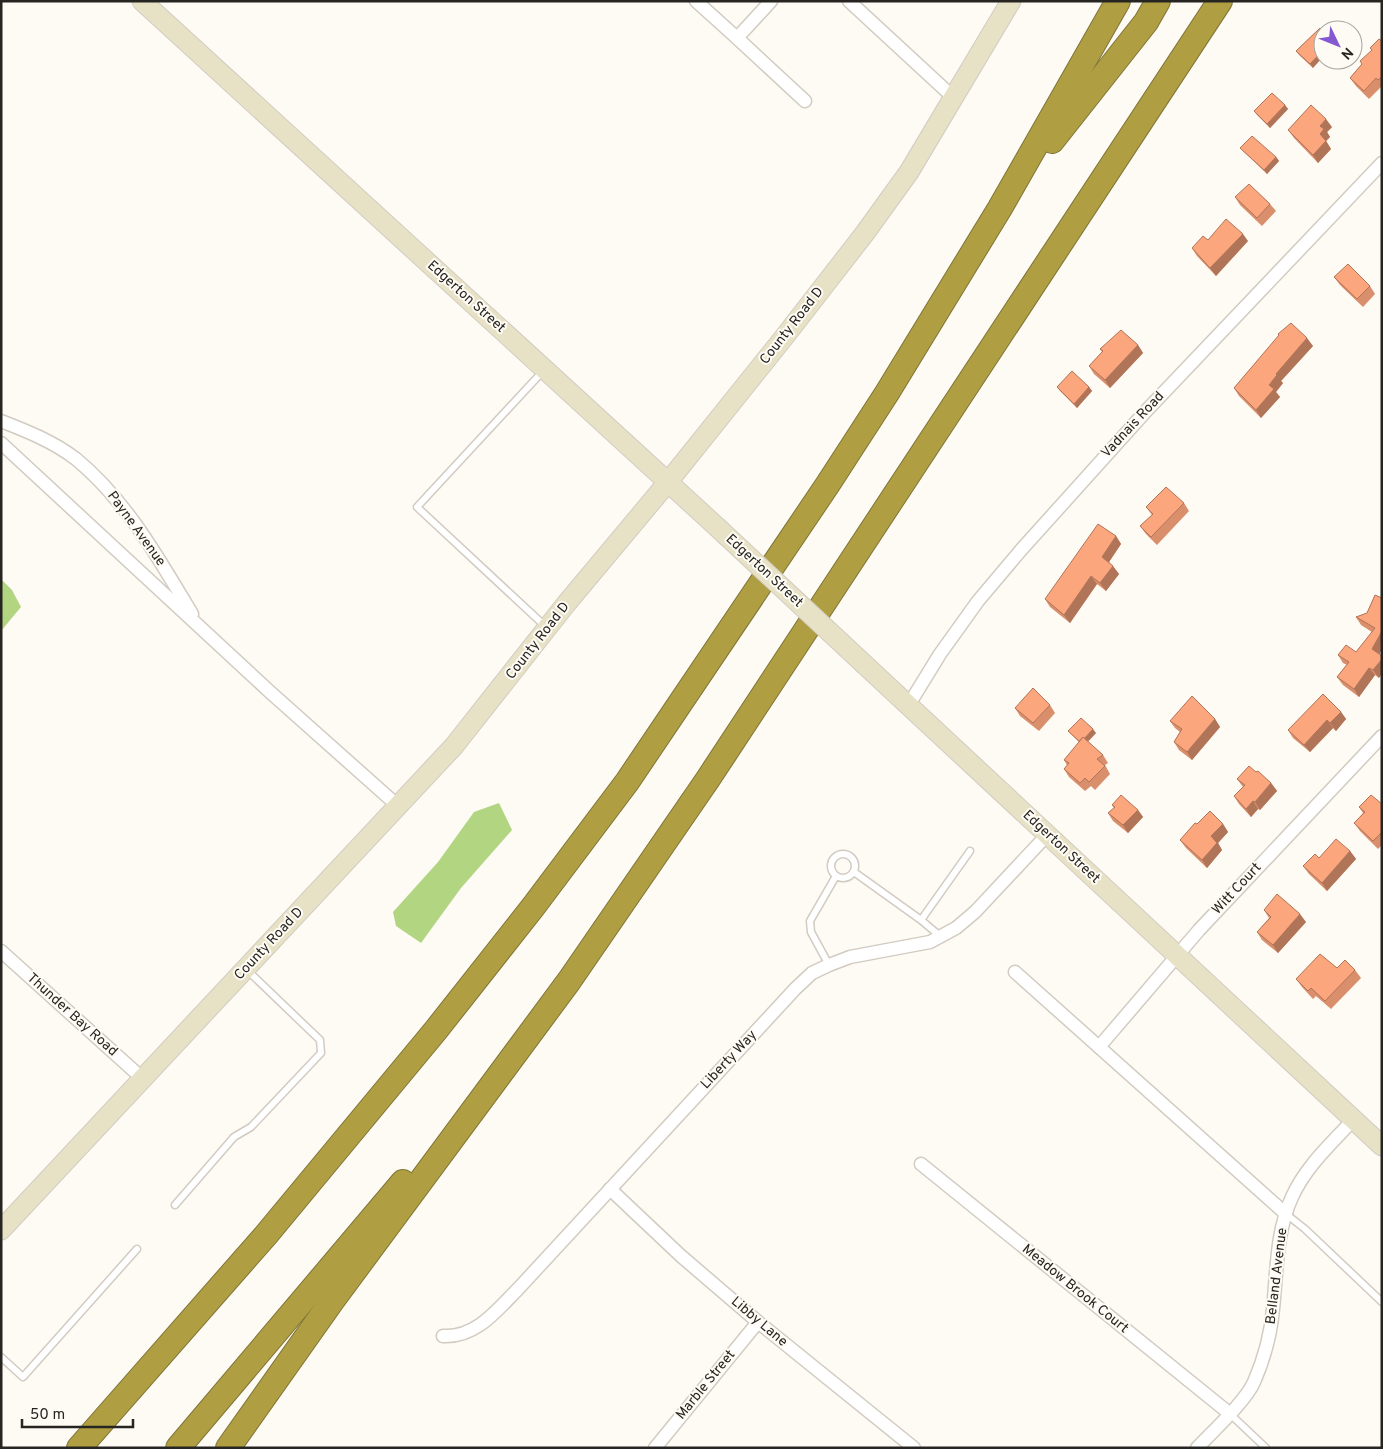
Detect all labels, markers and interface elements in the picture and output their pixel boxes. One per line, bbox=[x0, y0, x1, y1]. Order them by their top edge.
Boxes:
north arrow bbox=[1313, 20, 1363, 70]
text: N bbox=[1337, 43, 1356, 62]
street label: Edgerton Street bbox=[423, 257, 509, 337]
street label: County Road D bbox=[756, 284, 828, 368]
street label: Vadnais Road bbox=[1098, 388, 1168, 462]
street label: Payne Avenue bbox=[103, 488, 169, 570]
street label: Edgerton Street bbox=[722, 531, 806, 611]
street label: County Road D bbox=[502, 599, 574, 683]
street label: Edgerton Street bbox=[1019, 807, 1103, 887]
street label: Witt Court bbox=[1209, 859, 1265, 919]
street label: County Road D bbox=[231, 904, 307, 984]
street label: Thunder Bay Road bbox=[23, 970, 121, 1060]
street label: Liberty Way bbox=[697, 1027, 761, 1093]
street label: Belland Avenue bbox=[1263, 1227, 1291, 1325]
street label: Meadow Brook Court bbox=[1018, 1241, 1132, 1337]
street label: Libby Lane bbox=[727, 1293, 791, 1351]
street label: Marble Street bbox=[673, 1347, 739, 1423]
scale bar bbox=[22, 1396, 134, 1428]
text: 50 m bbox=[30, 1406, 65, 1425]

